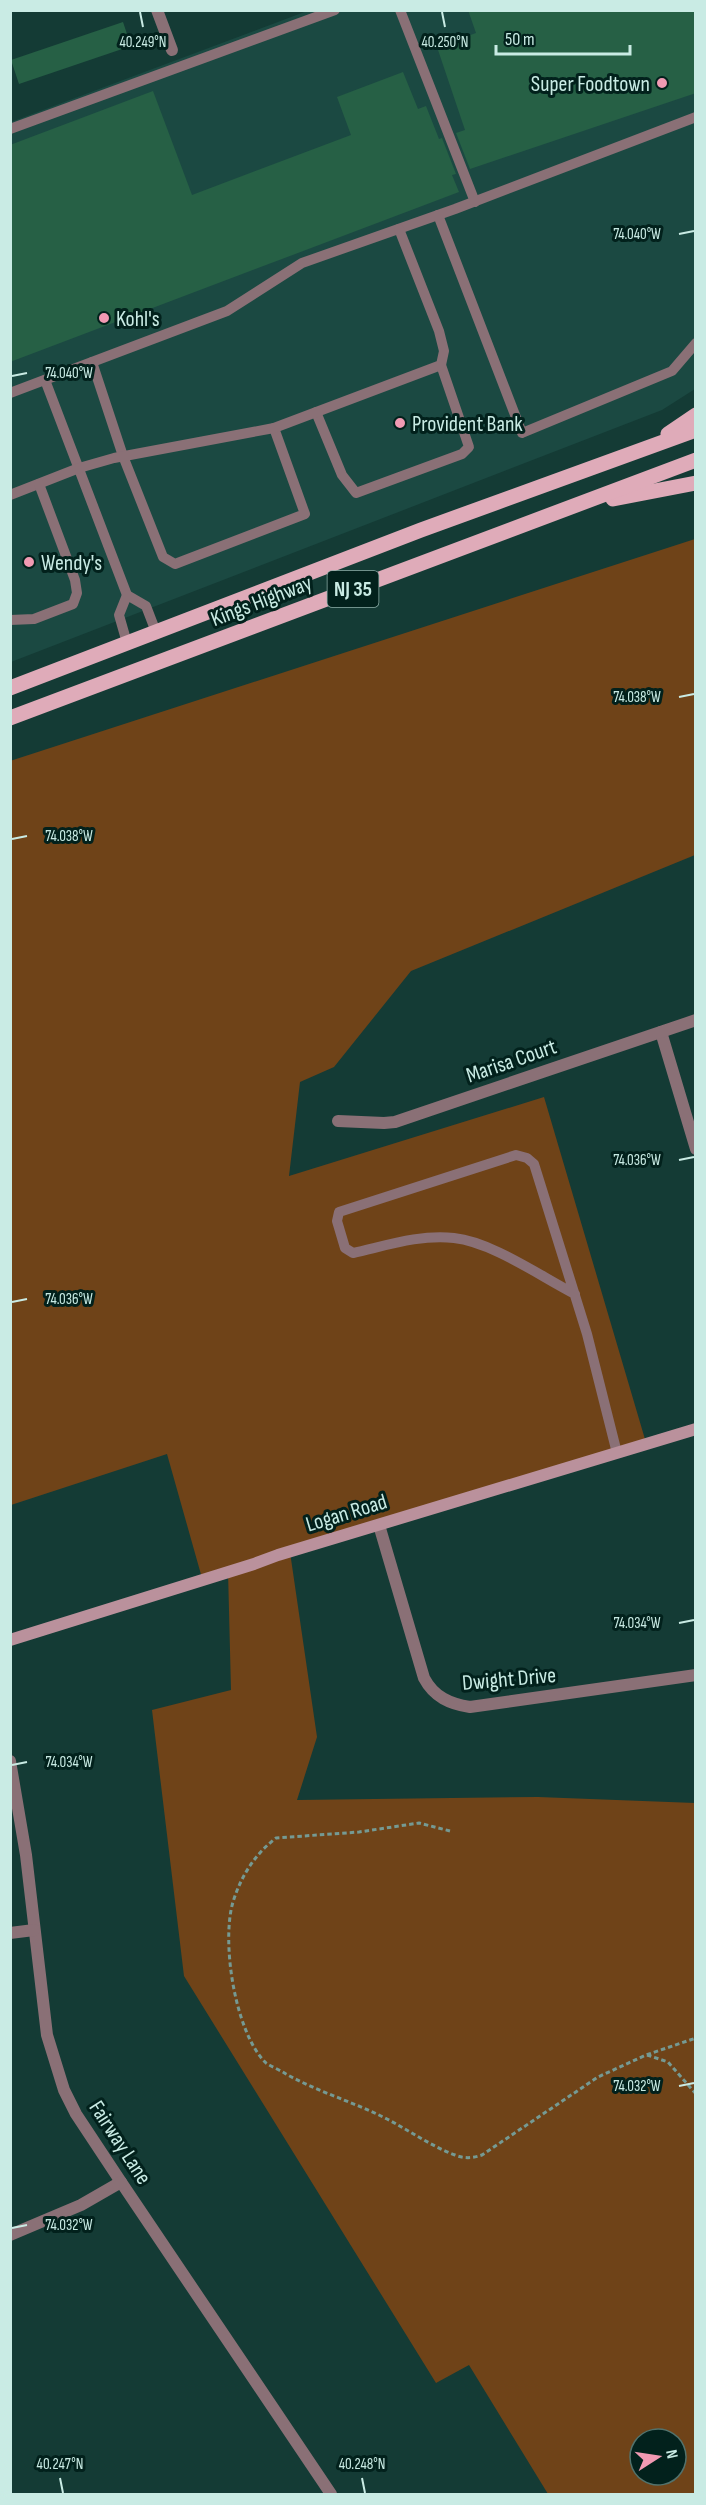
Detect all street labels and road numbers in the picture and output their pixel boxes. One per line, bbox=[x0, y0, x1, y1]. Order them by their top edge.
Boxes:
street label: Kings Highway bbox=[207, 570, 316, 633]
road number: NJ 35 bbox=[328, 571, 378, 607]
street label: Marisa Court bbox=[463, 1033, 561, 1089]
street label: Logan Road bbox=[303, 1488, 390, 1539]
street label: Dwight Drive bbox=[461, 1662, 557, 1697]
street label: Fairway Lane bbox=[83, 2096, 157, 2190]

